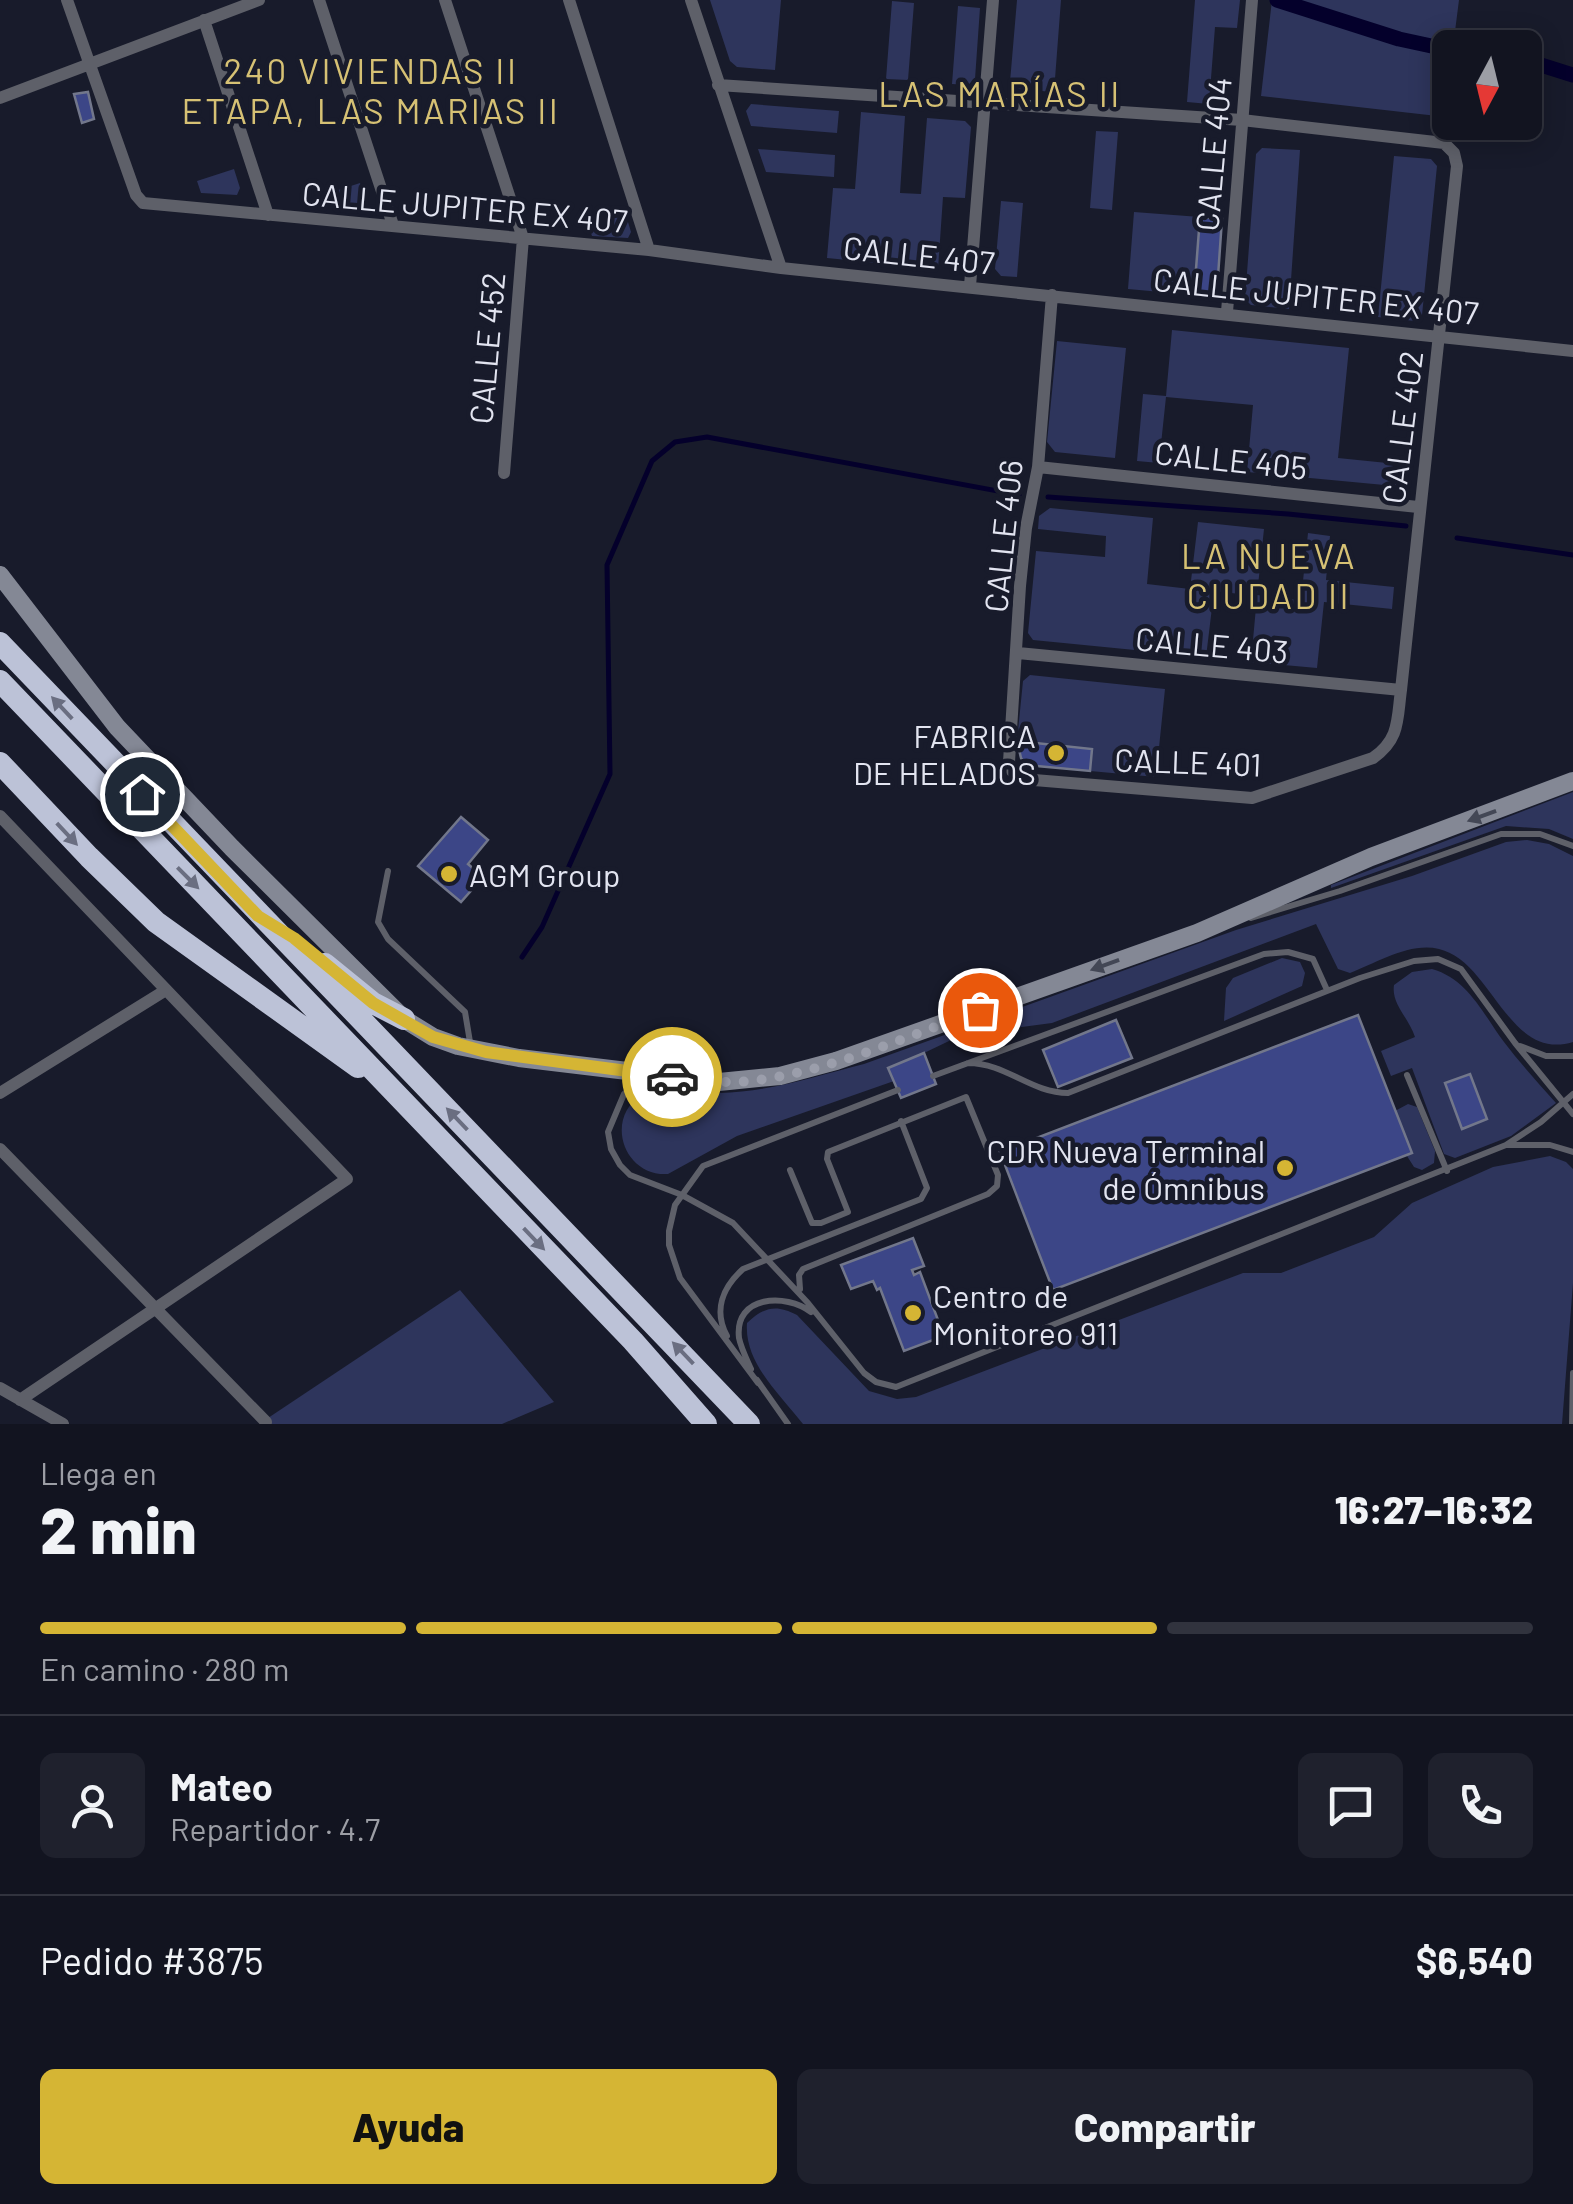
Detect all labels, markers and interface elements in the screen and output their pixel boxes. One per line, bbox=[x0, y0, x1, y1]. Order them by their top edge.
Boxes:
north arrow bbox=[1432, 30, 1542, 140]
map controls bbox=[1432, 30, 1542, 140]
district label: 240 VIVIENDAS II ETAPA, LAS MARIAS II bbox=[182, 49, 560, 131]
district label: LAS MARÍAS II bbox=[878, 72, 1122, 114]
street label: CALLE 404 bbox=[1186, 75, 1238, 233]
street label: CALLE JUPITER EX 407 bbox=[301, 173, 629, 239]
street label: CALLE 407 bbox=[842, 227, 996, 281]
street label: CALLE JUPITER EX 407 bbox=[1152, 259, 1480, 331]
street label: CALLE 452 bbox=[460, 271, 512, 425]
street label: CALLE 402 bbox=[1373, 348, 1429, 506]
street label: CALLE 405 bbox=[1153, 432, 1309, 486]
street label: CALLE 406 bbox=[975, 458, 1029, 614]
district label: LA NUEVA CIUDAD II bbox=[1181, 534, 1357, 616]
street label: CALLE 403 bbox=[1134, 618, 1290, 670]
one-way arrow bbox=[51, 697, 74, 721]
place label: FABRICA DE HELADOS bbox=[853, 716, 1036, 791]
street label: CALLE 401 bbox=[1114, 739, 1262, 783]
marker: FABRICA DE HELADOS bbox=[1045, 742, 1067, 764]
pin bbox=[100, 752, 185, 837]
icon: home bbox=[115, 767, 170, 822]
one-way arrow bbox=[1467, 809, 1497, 824]
one-way arrow bbox=[55, 822, 78, 846]
place label: AGM Group bbox=[469, 855, 620, 893]
marker: AGM Group bbox=[438, 863, 460, 885]
one-way arrow bbox=[176, 866, 199, 890]
one-way arrow bbox=[1089, 959, 1119, 974]
pin bbox=[938, 968, 1023, 1053]
icon: bag bbox=[953, 983, 1008, 1038]
courier bbox=[622, 1027, 722, 1127]
icon: car bbox=[645, 1050, 700, 1105]
one-way arrow bbox=[446, 1107, 469, 1131]
place label: CDR Nueva Terminal de Ómnibus bbox=[987, 1131, 1265, 1206]
marker: CDR Nueva Terminal de Ómnibus bbox=[1274, 1157, 1296, 1179]
one-way arrow bbox=[522, 1227, 545, 1251]
place label: Centro de Monitoreo 911 bbox=[933, 1276, 1118, 1351]
marker: Centro de Monitoreo 911 bbox=[902, 1302, 924, 1324]
one-way arrow bbox=[672, 1341, 695, 1365]
text: Llega en bbox=[40, 1453, 157, 1491]
text: 16:27–16:32 bbox=[1335, 1486, 1533, 1532]
text: 2 min bbox=[40, 1489, 197, 1567]
text: En camino · 280 m bbox=[40, 1649, 289, 1687]
button: person bbox=[40, 1753, 145, 1858]
button: chat bbox=[1298, 1753, 1403, 1858]
button: phone bbox=[1428, 1753, 1533, 1858]
text: Mateo bbox=[170, 1763, 273, 1809]
text: Repartidor · 4.7 bbox=[170, 1809, 380, 1847]
text: Pedido #3875 bbox=[40, 1937, 263, 1983]
text: $6,540 bbox=[1416, 1937, 1533, 1983]
button: Ayuda bbox=[40, 2069, 777, 2184]
button: Compartir bbox=[797, 2069, 1533, 2184]

